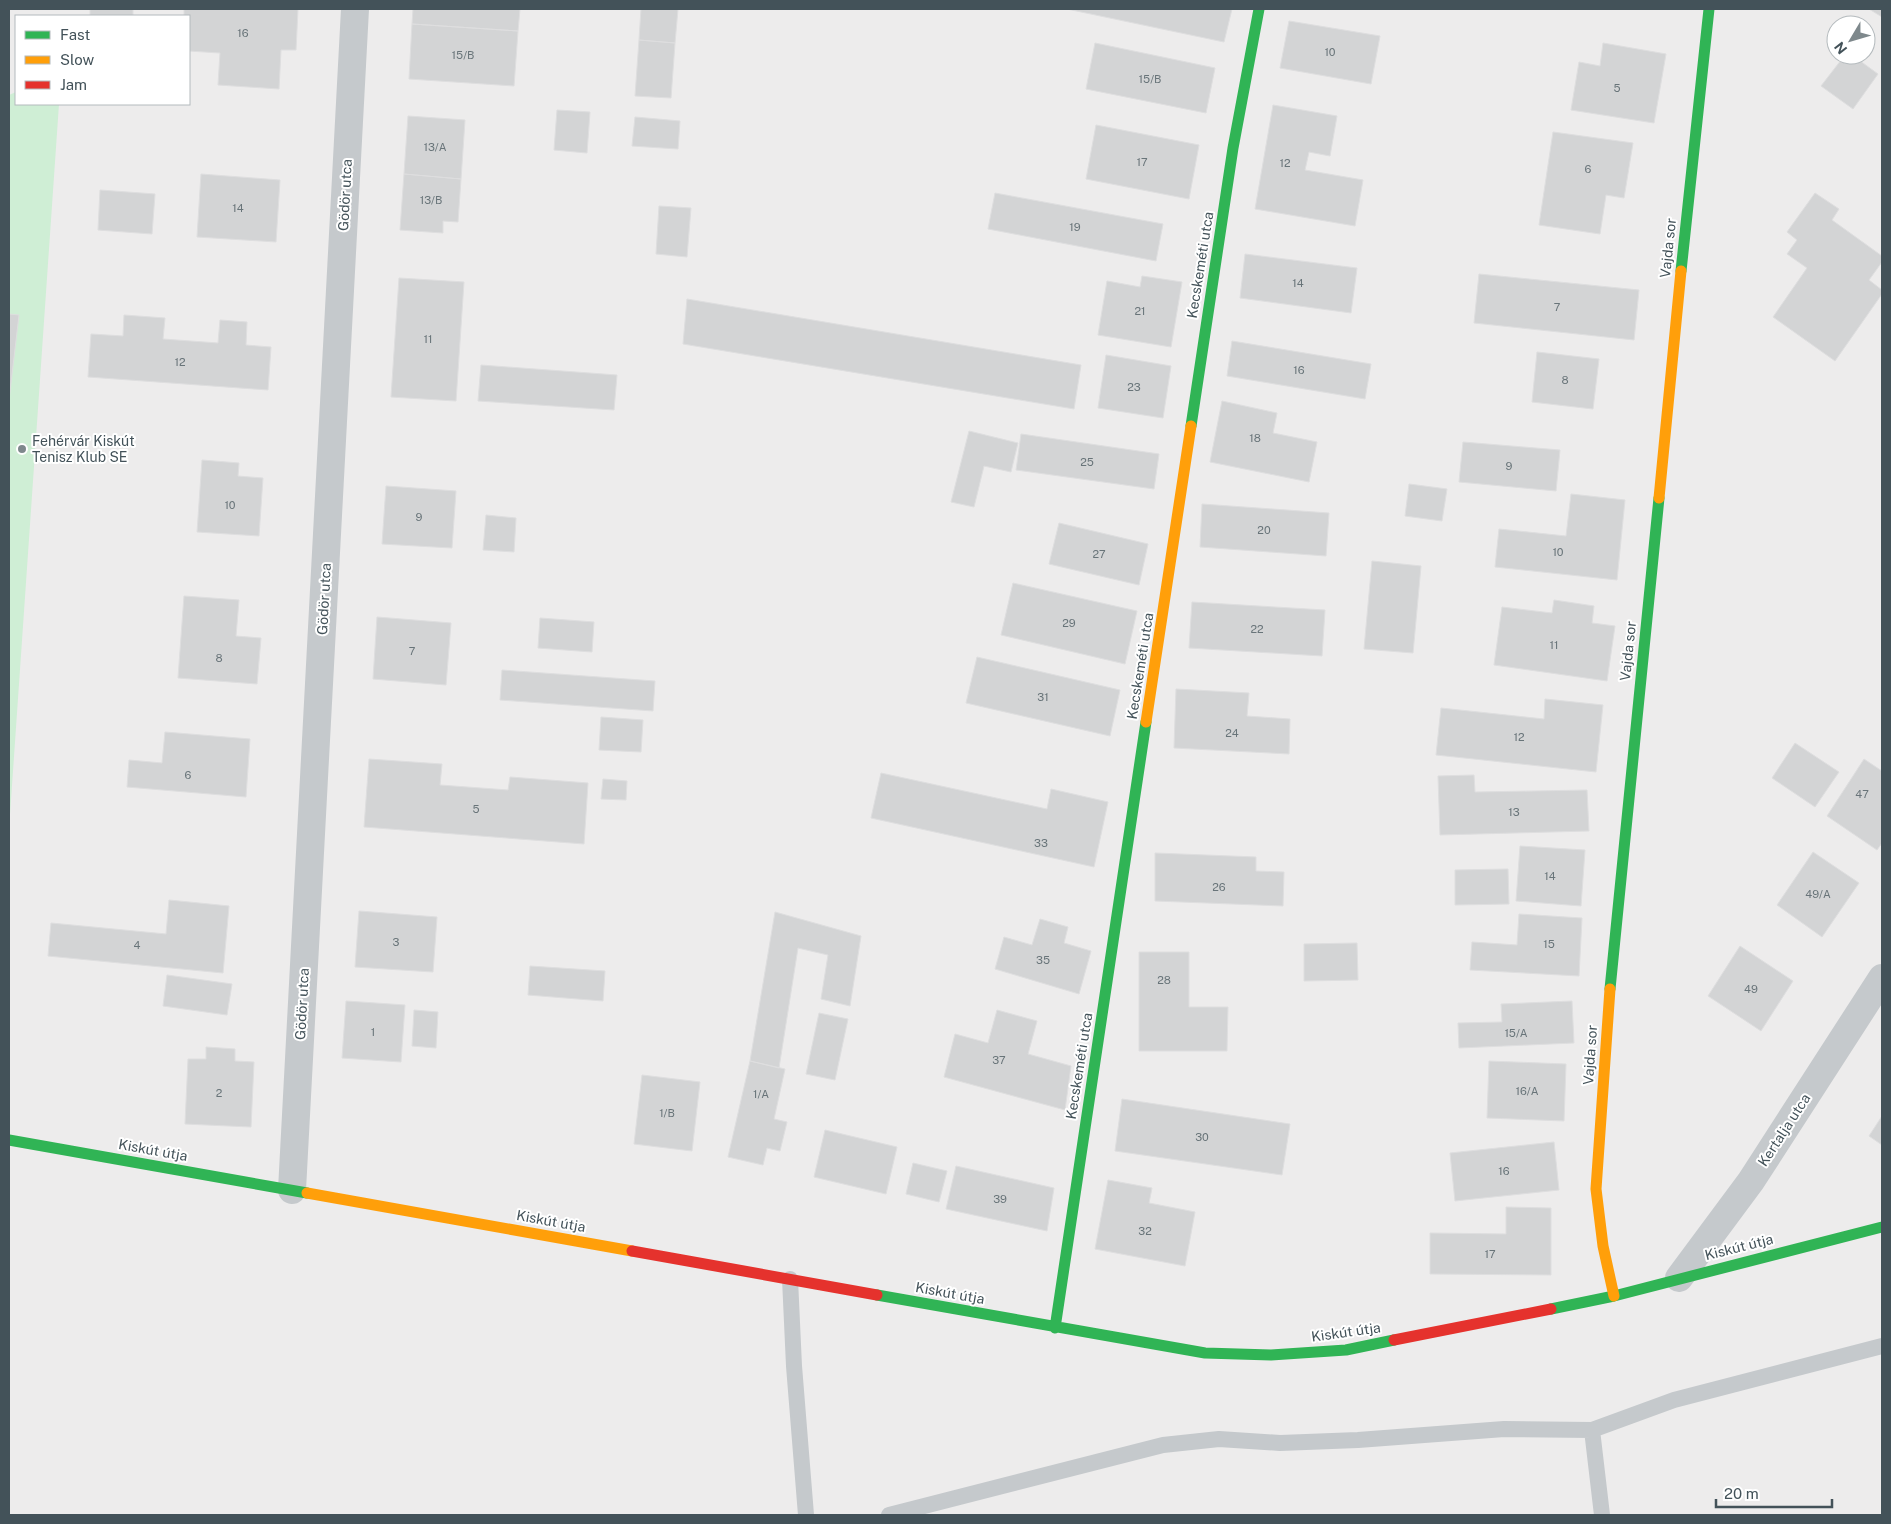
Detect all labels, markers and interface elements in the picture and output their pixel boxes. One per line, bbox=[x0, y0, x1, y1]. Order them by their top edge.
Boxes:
legend bbox=[15, 15, 190, 105]
north arrow bbox=[1826, 15, 1876, 65]
text: Fast bbox=[60, 26, 90, 43]
house number: 16 bbox=[237, 27, 249, 39]
text: N bbox=[1831, 39, 1850, 57]
house number: 10 bbox=[1324, 46, 1336, 58]
house number: 15/B bbox=[452, 49, 474, 61]
text: Slow bbox=[60, 51, 95, 68]
house number: 15/B bbox=[1139, 73, 1161, 85]
text: Jam bbox=[60, 76, 87, 93]
house number: 5 bbox=[1613, 82, 1621, 94]
house number: 13/A bbox=[423, 141, 447, 153]
house number: 17 bbox=[1136, 156, 1148, 168]
house number: 12 bbox=[1279, 157, 1291, 169]
street label: Gödör utca bbox=[335, 159, 355, 231]
house number: 6 bbox=[1585, 163, 1592, 175]
house number: 13/B bbox=[420, 194, 442, 206]
house number: 14 bbox=[232, 202, 244, 214]
street label: Kecskeméti utca bbox=[1184, 210, 1216, 320]
street label: Vajda sor bbox=[1657, 217, 1679, 279]
house number: 19 bbox=[1069, 221, 1081, 233]
house number: 14 bbox=[1292, 277, 1304, 289]
house number: 7 bbox=[1554, 301, 1561, 313]
house number: 21 bbox=[1134, 305, 1146, 317]
house number: 11 bbox=[424, 333, 432, 345]
house number: 12 bbox=[174, 356, 186, 368]
house number: 16 bbox=[1293, 364, 1305, 376]
house number: 8 bbox=[1561, 374, 1569, 386]
house number: 23 bbox=[1127, 381, 1141, 393]
house number: 18 bbox=[1249, 432, 1261, 444]
place label: Fehérvár Kiskút Tenisz Klub SE bbox=[32, 433, 135, 465]
marker: Fehérvár Kiskút Tenisz Klub SE bbox=[16, 443, 28, 455]
house number: 25 bbox=[1080, 456, 1094, 468]
house number: 9 bbox=[1506, 460, 1513, 472]
house number: 10 bbox=[224, 499, 236, 511]
house number: 9 bbox=[416, 511, 423, 523]
house number: 20 bbox=[1257, 524, 1271, 536]
house number: 10 bbox=[1552, 546, 1564, 558]
house number: 27 bbox=[1092, 548, 1106, 560]
street label: Gödör utca bbox=[314, 563, 334, 635]
street label: Kecskeméti utca bbox=[1124, 611, 1156, 721]
house number: 29 bbox=[1062, 617, 1076, 629]
street label: Vajda sor bbox=[1617, 620, 1639, 682]
house number: 22 bbox=[1250, 623, 1264, 635]
house number: 11 bbox=[1550, 639, 1558, 651]
house number: 7 bbox=[409, 645, 416, 657]
house number: 8 bbox=[215, 652, 223, 664]
house number: 31 bbox=[1037, 691, 1049, 703]
house number: 24 bbox=[1225, 727, 1239, 739]
house number: 12 bbox=[1513, 731, 1525, 743]
house number: 6 bbox=[185, 769, 192, 781]
house number: 47 bbox=[1855, 788, 1869, 800]
house number: 5 bbox=[472, 803, 480, 815]
house number: 13 bbox=[1508, 806, 1520, 818]
house number: 33 bbox=[1034, 837, 1048, 849]
house number: 14 bbox=[1544, 870, 1556, 882]
house number: 26 bbox=[1212, 881, 1226, 893]
house number: 49/A bbox=[1805, 888, 1831, 900]
house number: 3 bbox=[393, 936, 400, 948]
house number: 15 bbox=[1543, 938, 1555, 950]
house number: 4 bbox=[134, 939, 141, 951]
house number: 35 bbox=[1036, 954, 1050, 966]
street label: Gödör utca bbox=[292, 968, 312, 1040]
house number: 28 bbox=[1157, 974, 1171, 986]
house number: 49 bbox=[1744, 983, 1758, 995]
street label: Kecskeméti utca bbox=[1063, 1011, 1095, 1121]
street label: Vajda sor bbox=[1580, 1024, 1600, 1086]
house number: 1 bbox=[371, 1026, 375, 1038]
house number: 15/A bbox=[1504, 1027, 1528, 1039]
house number: 37 bbox=[992, 1054, 1006, 1066]
house number: 16/A bbox=[1516, 1085, 1539, 1097]
house number: 2 bbox=[216, 1087, 223, 1099]
house number: 1/A bbox=[753, 1088, 769, 1100]
street label: Kertalja utca bbox=[1755, 1091, 1813, 1169]
house number: 1/B bbox=[659, 1107, 675, 1119]
house number: 30 bbox=[1195, 1131, 1209, 1143]
street label: Kiskút útja bbox=[117, 1136, 189, 1164]
house number: 16 bbox=[1498, 1165, 1510, 1177]
house number: 39 bbox=[993, 1193, 1007, 1205]
street label: Kiskút útja bbox=[515, 1207, 587, 1235]
house number: 32 bbox=[1138, 1225, 1152, 1237]
street label: Kiskút útja bbox=[1703, 1231, 1775, 1263]
house number: 17 bbox=[1484, 1248, 1496, 1260]
street label: Kiskút útja bbox=[914, 1279, 986, 1307]
street label: Kiskút útja bbox=[1310, 1319, 1382, 1345]
scale bar bbox=[1716, 1476, 1832, 1508]
text: 20 m bbox=[1724, 1485, 1759, 1502]

